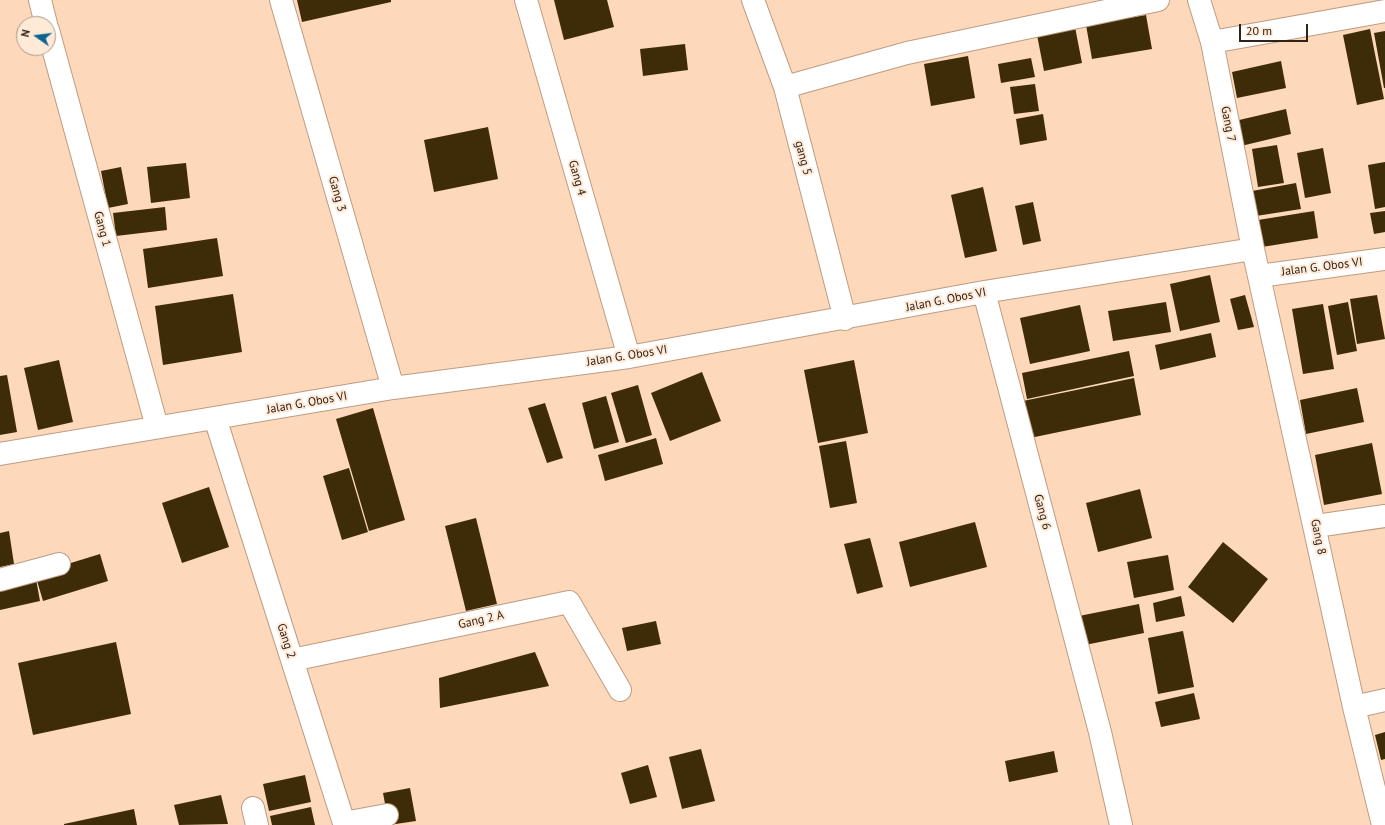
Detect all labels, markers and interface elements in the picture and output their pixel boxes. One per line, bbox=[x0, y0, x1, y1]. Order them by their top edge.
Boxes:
north arrow bbox=[16, 16, 56, 56]
scale bar bbox=[1241, 16, 1310, 42]
text: 20 m bbox=[1246, 23, 1272, 38]
text: N bbox=[18, 28, 33, 39]
street label: Gang 7 bbox=[1217, 105, 1239, 143]
street label: gang 5 bbox=[791, 139, 815, 177]
street label: Gang 4 bbox=[565, 159, 589, 197]
street label: Gang 3 bbox=[325, 175, 349, 213]
street label: Gang 1 bbox=[90, 210, 114, 248]
street label: Jalan G. Obos VI bbox=[1281, 255, 1363, 279]
street label: Jalan G. Obos VI bbox=[905, 285, 987, 315]
street label: Jalan G. Obos VI bbox=[586, 343, 668, 369]
street label: Jalan G. Obos VI bbox=[266, 389, 348, 417]
street label: Gang 6 bbox=[1030, 493, 1054, 531]
street label: Gang 8 bbox=[1307, 518, 1329, 556]
street label: Gang 2 A bbox=[457, 608, 505, 632]
street label: Gang 2 bbox=[274, 622, 298, 660]

